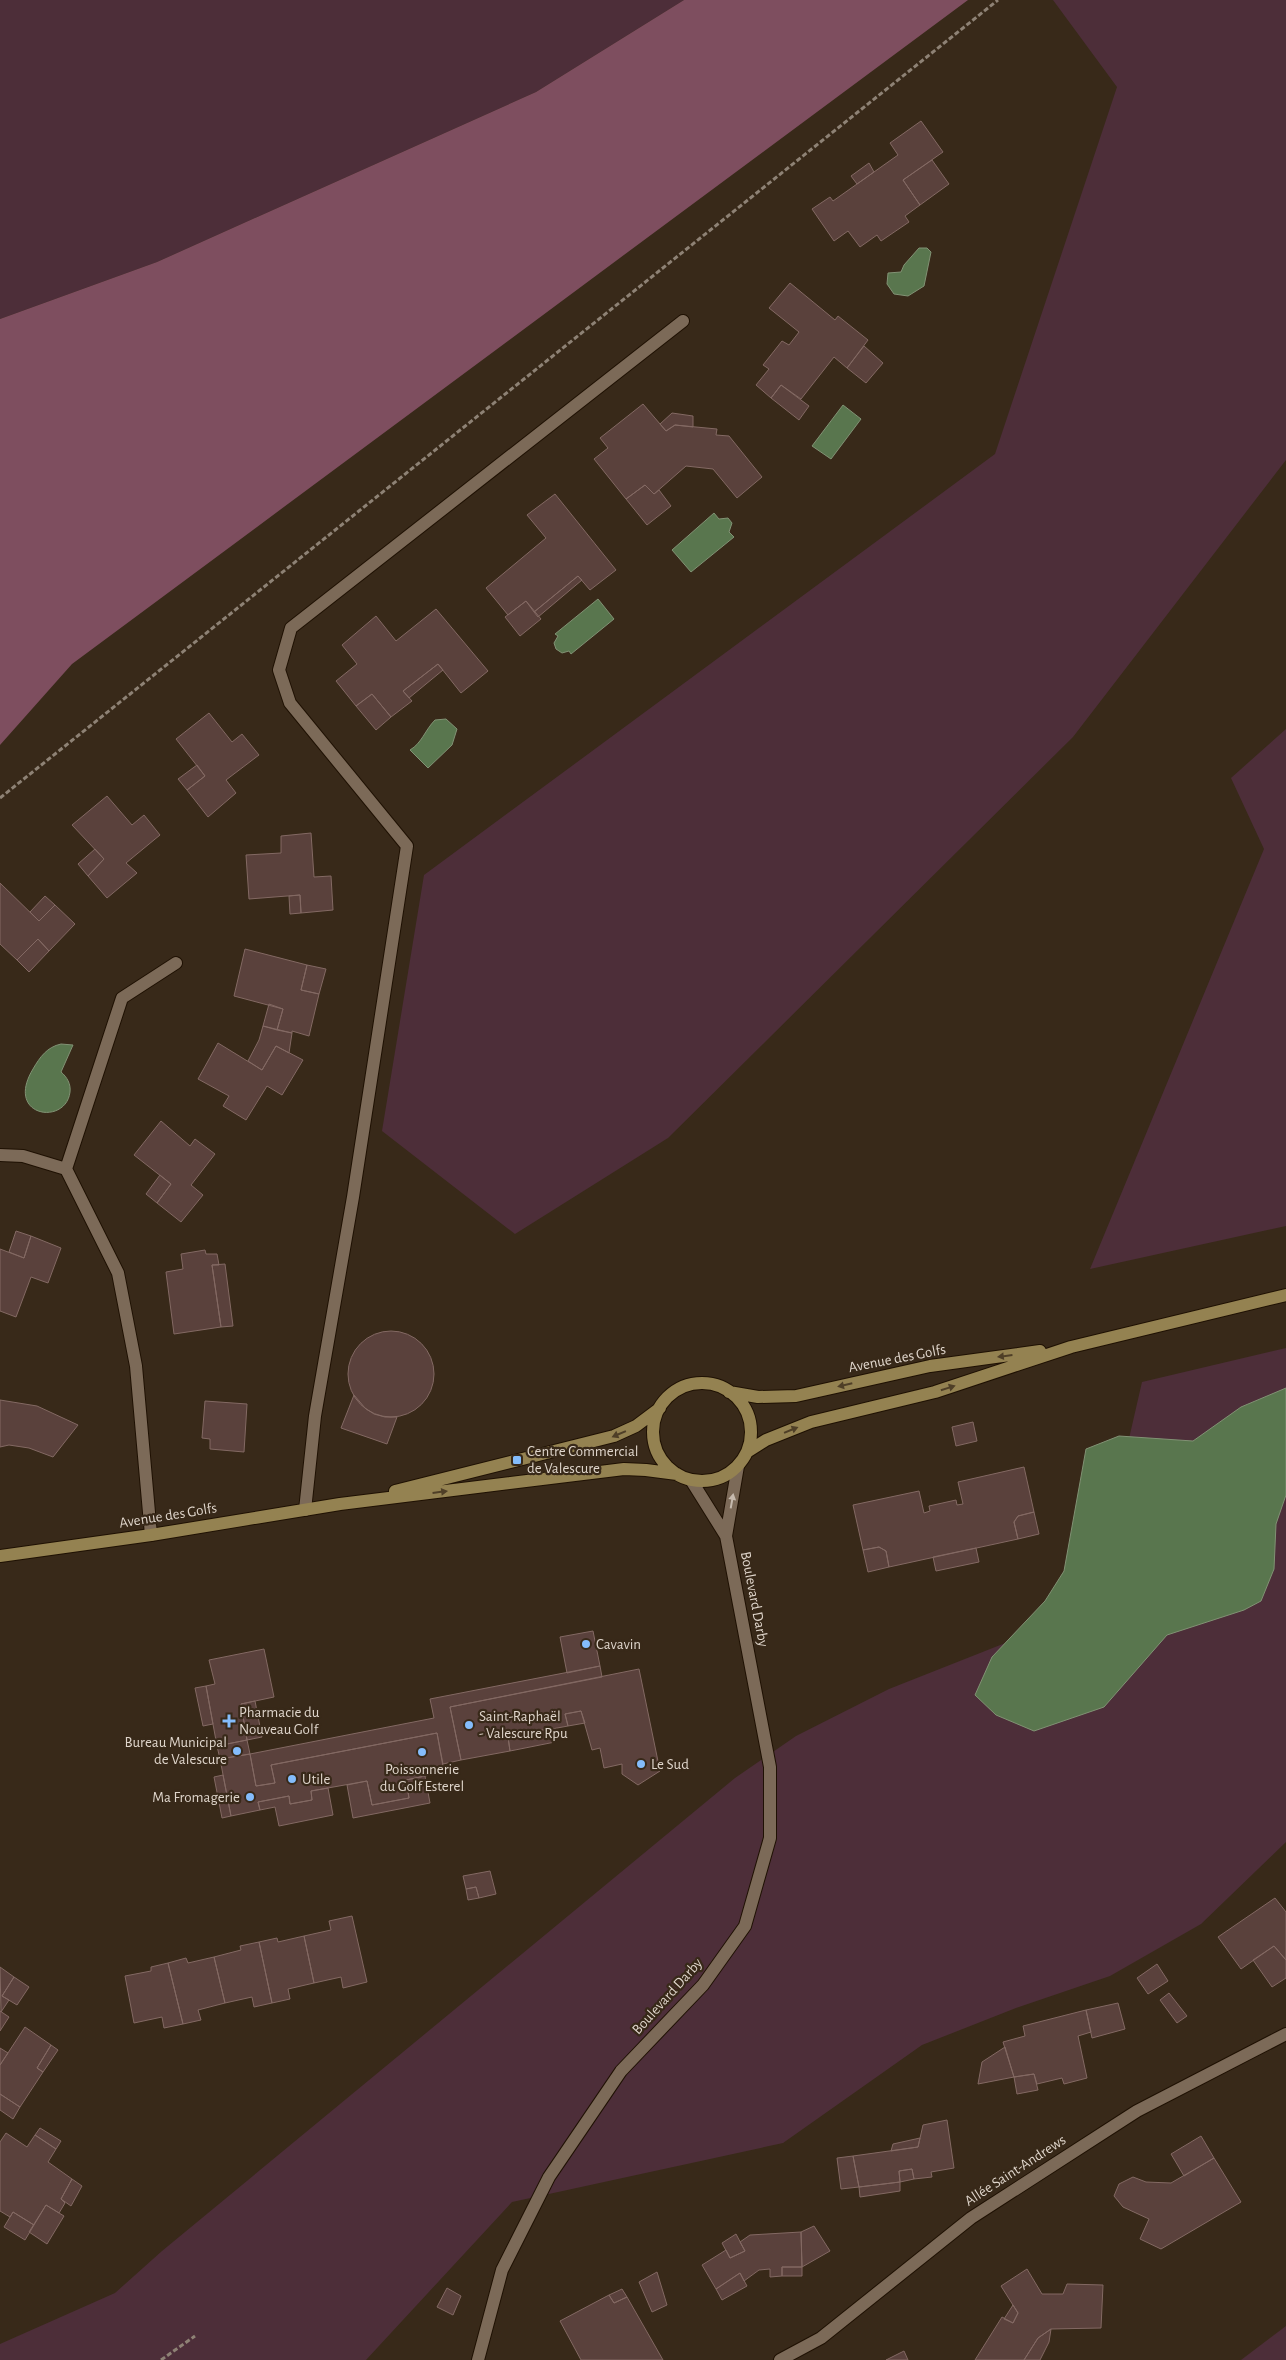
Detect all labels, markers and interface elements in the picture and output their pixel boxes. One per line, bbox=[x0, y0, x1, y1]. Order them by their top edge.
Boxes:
street label: Avenue des Golfs bbox=[847, 1342, 947, 1375]
one-way arrow bbox=[997, 1352, 1013, 1360]
one-way arrow bbox=[837, 1381, 853, 1389]
one-way arrow bbox=[940, 1384, 955, 1391]
one-way arrow bbox=[784, 1426, 799, 1434]
one-way arrow bbox=[612, 1430, 626, 1438]
place label: Centre Commercial de Valescure bbox=[527, 1444, 639, 1476]
marker: Centre Commercial de Valescure bbox=[511, 1454, 523, 1466]
one-way arrow bbox=[433, 1488, 449, 1496]
one-way arrow bbox=[729, 1493, 737, 1509]
street label: Avenue des Golfs bbox=[118, 1500, 218, 1531]
street label: Boulevard Darby bbox=[738, 1550, 771, 1649]
place label: Cavavin bbox=[596, 1637, 641, 1652]
marker: Cavavin bbox=[580, 1638, 592, 1650]
place label: Pharmacie du Nouveau Golf bbox=[239, 1705, 320, 1737]
place label: Saint-Raphaël - Valescure Rpu bbox=[479, 1709, 568, 1741]
marker: Pharmacie du Nouveau Golf bbox=[223, 1715, 235, 1727]
marker: Saint-Raphaël - Valescure Rpu bbox=[463, 1719, 475, 1731]
place label: Bureau Municipal de Valescure bbox=[125, 1735, 227, 1767]
marker: Bureau Municipal de Valescure bbox=[231, 1745, 243, 1757]
marker: Poissonnerie du Golf Esterel bbox=[416, 1746, 428, 1758]
place label: Le Sud bbox=[651, 1757, 689, 1772]
marker: Le Sud bbox=[635, 1758, 647, 1770]
place label: Poissonnerie du Golf Esterel bbox=[380, 1762, 464, 1794]
place label: Utile bbox=[302, 1772, 331, 1787]
marker: Utile bbox=[286, 1773, 298, 1785]
place label: Ma Fromagerie bbox=[152, 1790, 240, 1805]
marker: Ma Fromagerie bbox=[244, 1791, 256, 1803]
street label: Boulevard Darby bbox=[629, 1955, 706, 2037]
street label: Allée Saint-Andrews bbox=[962, 2132, 1069, 2209]

